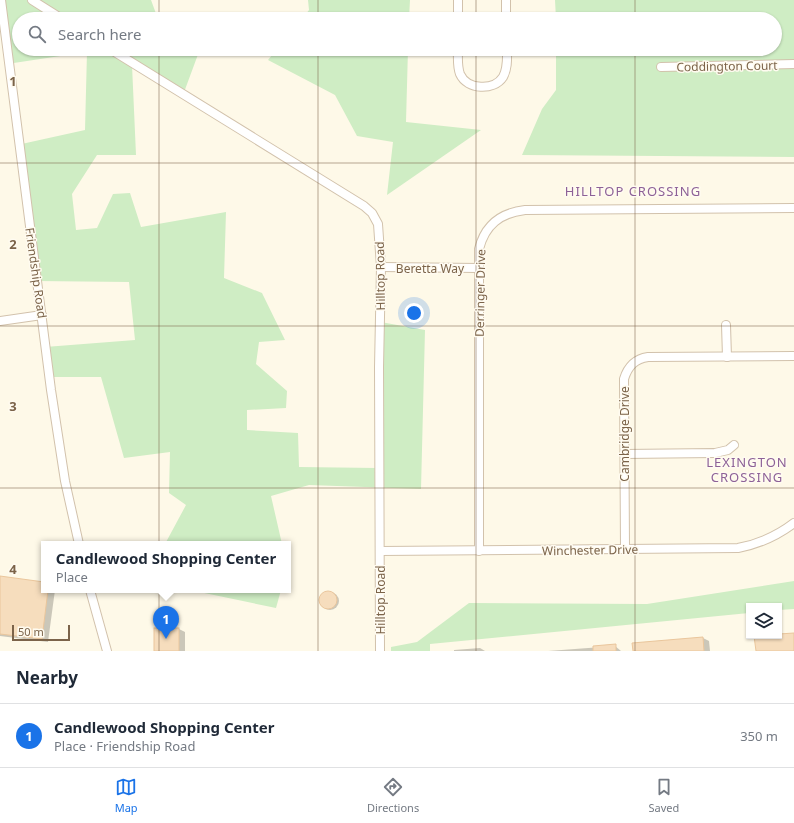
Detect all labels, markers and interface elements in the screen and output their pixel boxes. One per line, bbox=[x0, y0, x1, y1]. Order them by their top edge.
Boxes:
search box bbox=[12, 12, 782, 56]
icon: search bbox=[26, 23, 48, 45]
text: Search here bbox=[58, 24, 141, 44]
street label: Coddington Court bbox=[676, 57, 778, 75]
text: 1 bbox=[9, 72, 17, 90]
district label: HILLTOP CROSSING bbox=[565, 182, 701, 200]
street label: Friendship Road bbox=[21, 227, 51, 319]
text: 2 bbox=[9, 235, 17, 253]
street label: Hilltop Road bbox=[371, 241, 389, 311]
street label: Derringer Drive bbox=[471, 249, 489, 337]
street label: Beretta Way bbox=[396, 260, 465, 277]
your location bbox=[404, 303, 424, 323]
street label: Cambridge Drive bbox=[616, 386, 633, 482]
text: 3 bbox=[9, 397, 17, 415]
district label: LEXINGTON CROSSING bbox=[706, 453, 788, 486]
popup bbox=[41, 541, 291, 593]
street label: Winchester Drive bbox=[542, 541, 638, 559]
text: Candlewood Shopping Center bbox=[56, 548, 276, 568]
text: 4 bbox=[9, 560, 17, 578]
street label: Hilltop Road bbox=[372, 565, 389, 635]
text: Place bbox=[56, 568, 88, 586]
map controls bbox=[746, 603, 782, 639]
button: layers bbox=[746, 603, 782, 639]
pin: 1 bbox=[153, 606, 179, 639]
scale bar bbox=[12, 623, 70, 642]
text: 50 m bbox=[18, 624, 44, 639]
text: Nearby bbox=[16, 666, 78, 689]
text: Candlewood Shopping Center bbox=[54, 717, 274, 737]
text: 1 bbox=[25, 727, 33, 745]
text: 350 m bbox=[740, 727, 778, 745]
text: Place · Friendship Road bbox=[54, 737, 195, 755]
tab: Map bbox=[115, 776, 138, 815]
tab: Directions bbox=[367, 776, 419, 815]
tab: Saved bbox=[649, 776, 679, 815]

